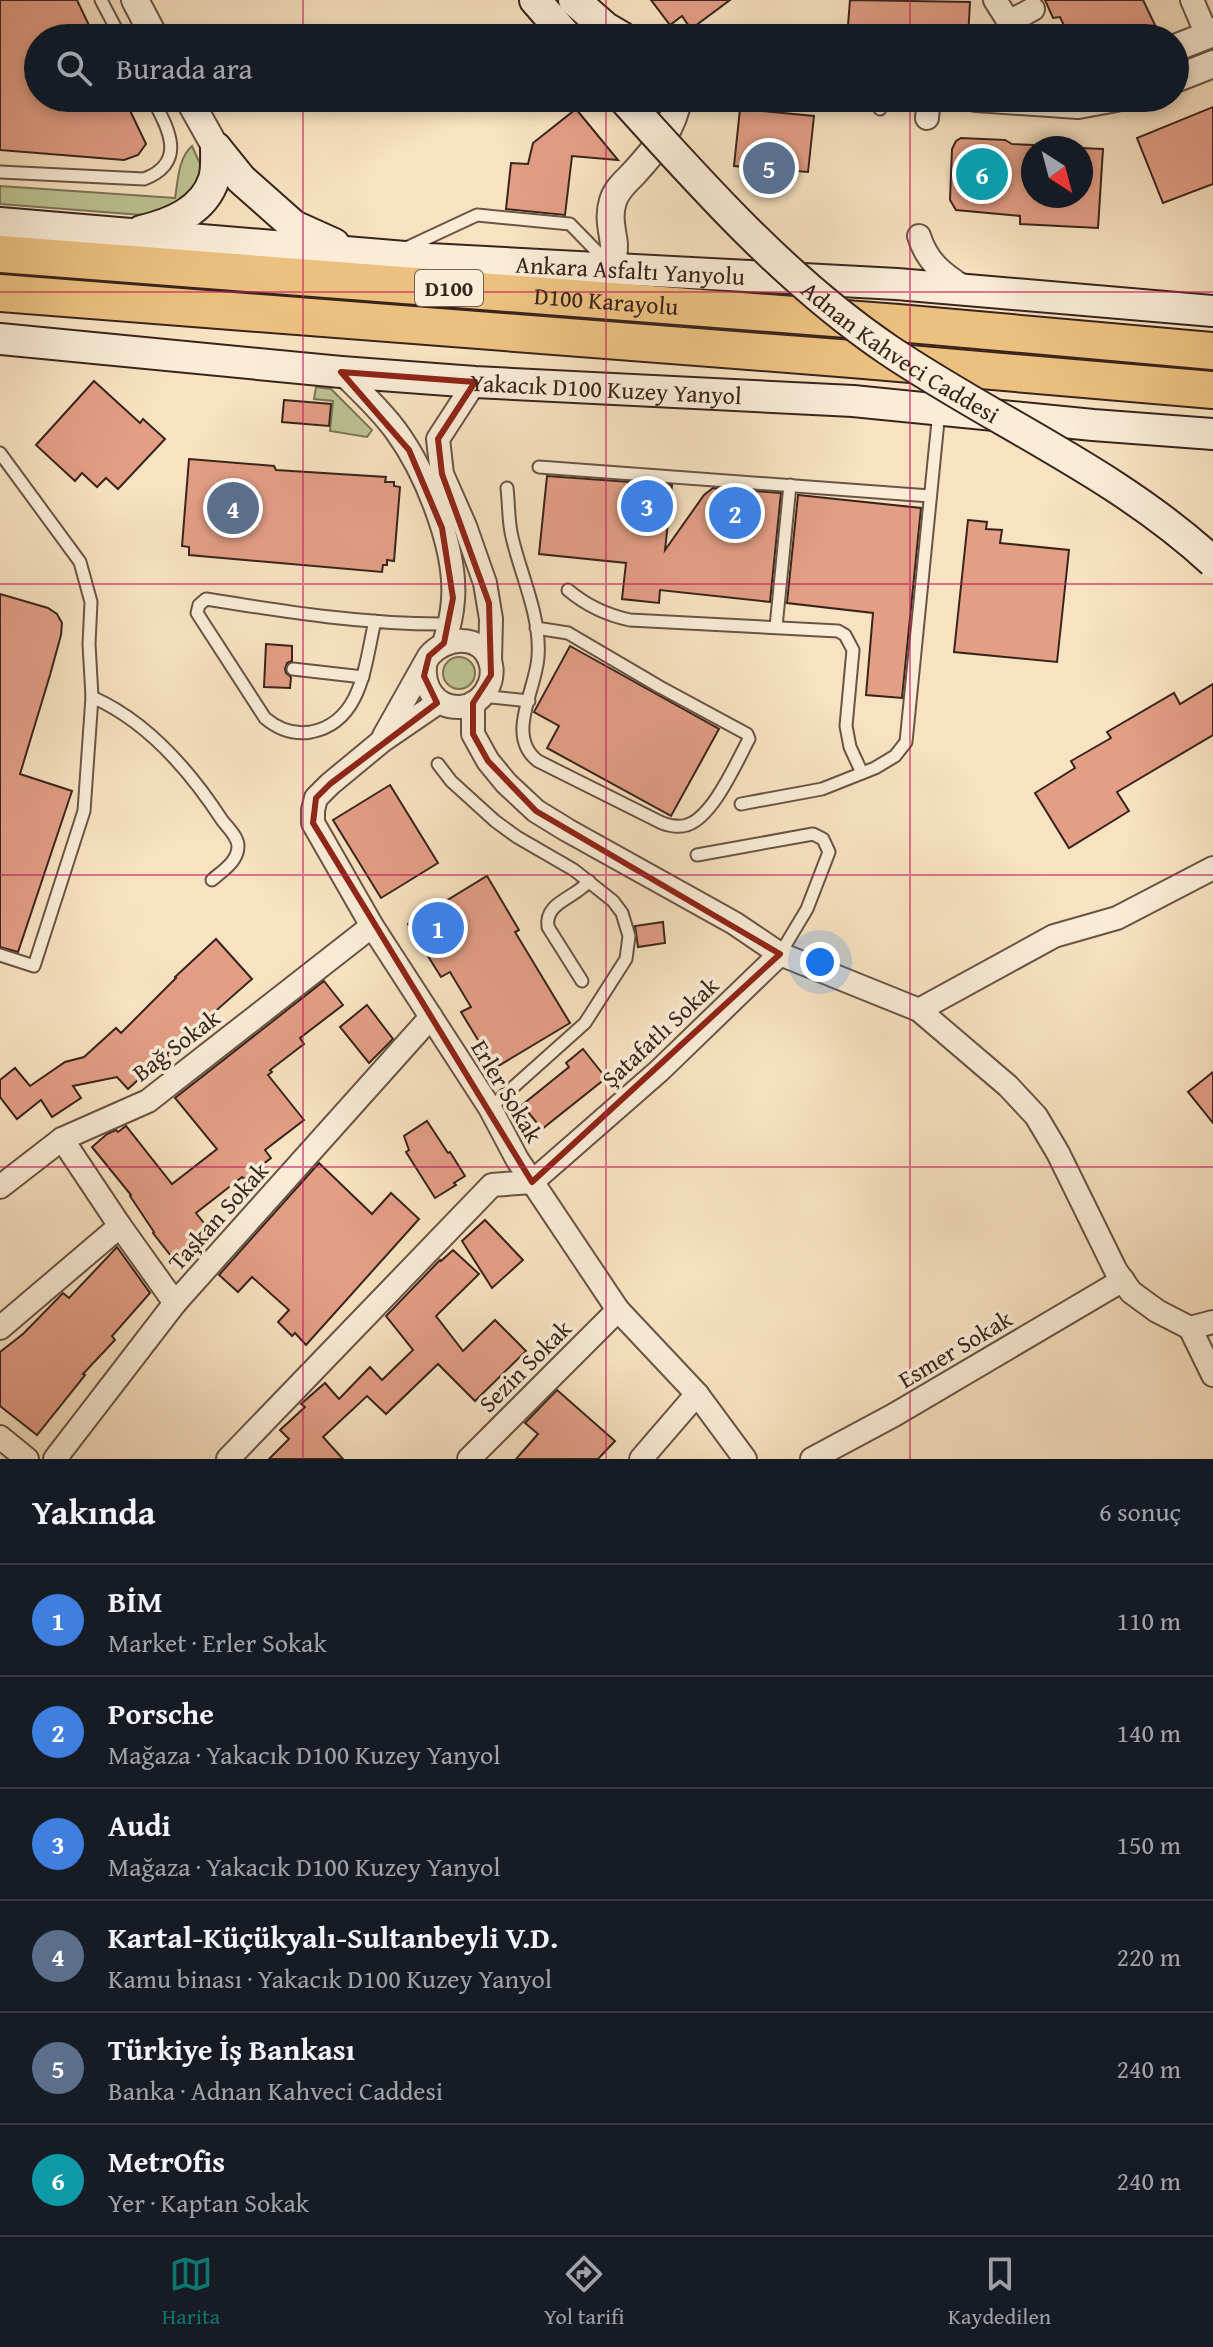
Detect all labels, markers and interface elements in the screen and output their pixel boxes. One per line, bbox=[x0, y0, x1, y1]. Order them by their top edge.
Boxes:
search box bbox=[24, 24, 1189, 112]
icon: search bbox=[52, 46, 96, 90]
text: Burada ara bbox=[116, 46, 253, 90]
north arrow bbox=[1021, 136, 1093, 208]
pin: 5 bbox=[743, 138, 795, 198]
pin: 6 bbox=[956, 144, 1008, 204]
street label: Ankara Asfaltı Yanyolu bbox=[515, 246, 746, 293]
road number: D100 bbox=[415, 270, 483, 306]
street label: Adnan Kahveci Caddesi bbox=[794, 272, 1006, 432]
street label: D100 Karayolu bbox=[533, 278, 680, 324]
street label: Yakacık D100 Kuzey Yanyol bbox=[469, 364, 743, 413]
pin: 3 bbox=[621, 476, 673, 536]
pin: 4 bbox=[207, 478, 259, 538]
pin: 2 bbox=[709, 483, 761, 543]
pin: 1 bbox=[412, 898, 464, 958]
your location bbox=[800, 942, 840, 982]
street label: Şatafatlı Sokak bbox=[594, 968, 727, 1096]
street label: Bağ Sokak bbox=[125, 1000, 228, 1090]
street label: Erler Sokak bbox=[462, 1033, 552, 1150]
street label: Taşkan Sokak bbox=[160, 1153, 277, 1278]
street label: Esmer Sokak bbox=[891, 1301, 1019, 1397]
street label: Sezin Sokak bbox=[471, 1311, 580, 1420]
text: Yakında bbox=[32, 1487, 155, 1536]
text: 6 sonuç bbox=[1099, 1492, 1181, 1531]
text: BİM bbox=[108, 1579, 162, 1623]
text: 1 bbox=[51, 1601, 65, 1640]
text: 110 m bbox=[1116, 1601, 1181, 1640]
text: Market · Erler Sokak bbox=[108, 1623, 327, 1662]
text: Porsche bbox=[108, 1691, 214, 1735]
text: 2 bbox=[51, 1713, 65, 1752]
text: 140 m bbox=[1116, 1713, 1181, 1752]
text: Mağaza · Yakacık D100 Kuzey Yanyol bbox=[108, 1735, 501, 1774]
text: Audi bbox=[108, 1803, 171, 1847]
text: 3 bbox=[51, 1825, 65, 1864]
text: 150 m bbox=[1116, 1825, 1181, 1864]
text: Mağaza · Yakacık D100 Kuzey Yanyol bbox=[108, 1847, 501, 1886]
text: Kartal-Küçükyalı-Sultanbeyli V.D. bbox=[108, 1915, 558, 1959]
text: 4 bbox=[51, 1937, 65, 1976]
text: 220 m bbox=[1116, 1937, 1181, 1976]
text: Kamu binası · Yakacık D100 Kuzey Yanyol bbox=[108, 1959, 552, 1998]
text: Türkiye İş Bankası bbox=[108, 2027, 355, 2071]
text: 5 bbox=[51, 2049, 65, 2088]
text: 240 m bbox=[1116, 2049, 1181, 2088]
text: Banka · Adnan Kahveci Caddesi bbox=[108, 2071, 443, 2110]
text: MetrOfis bbox=[108, 2139, 225, 2183]
text: 6 bbox=[51, 2161, 65, 2200]
text: 240 m bbox=[1116, 2161, 1181, 2200]
text: Yer · Kaptan Sokak bbox=[108, 2183, 309, 2222]
tab: Harita bbox=[162, 2252, 220, 2332]
tab: Yol tarifi bbox=[544, 2252, 624, 2332]
tab: Kaydedilen bbox=[948, 2252, 1051, 2332]

